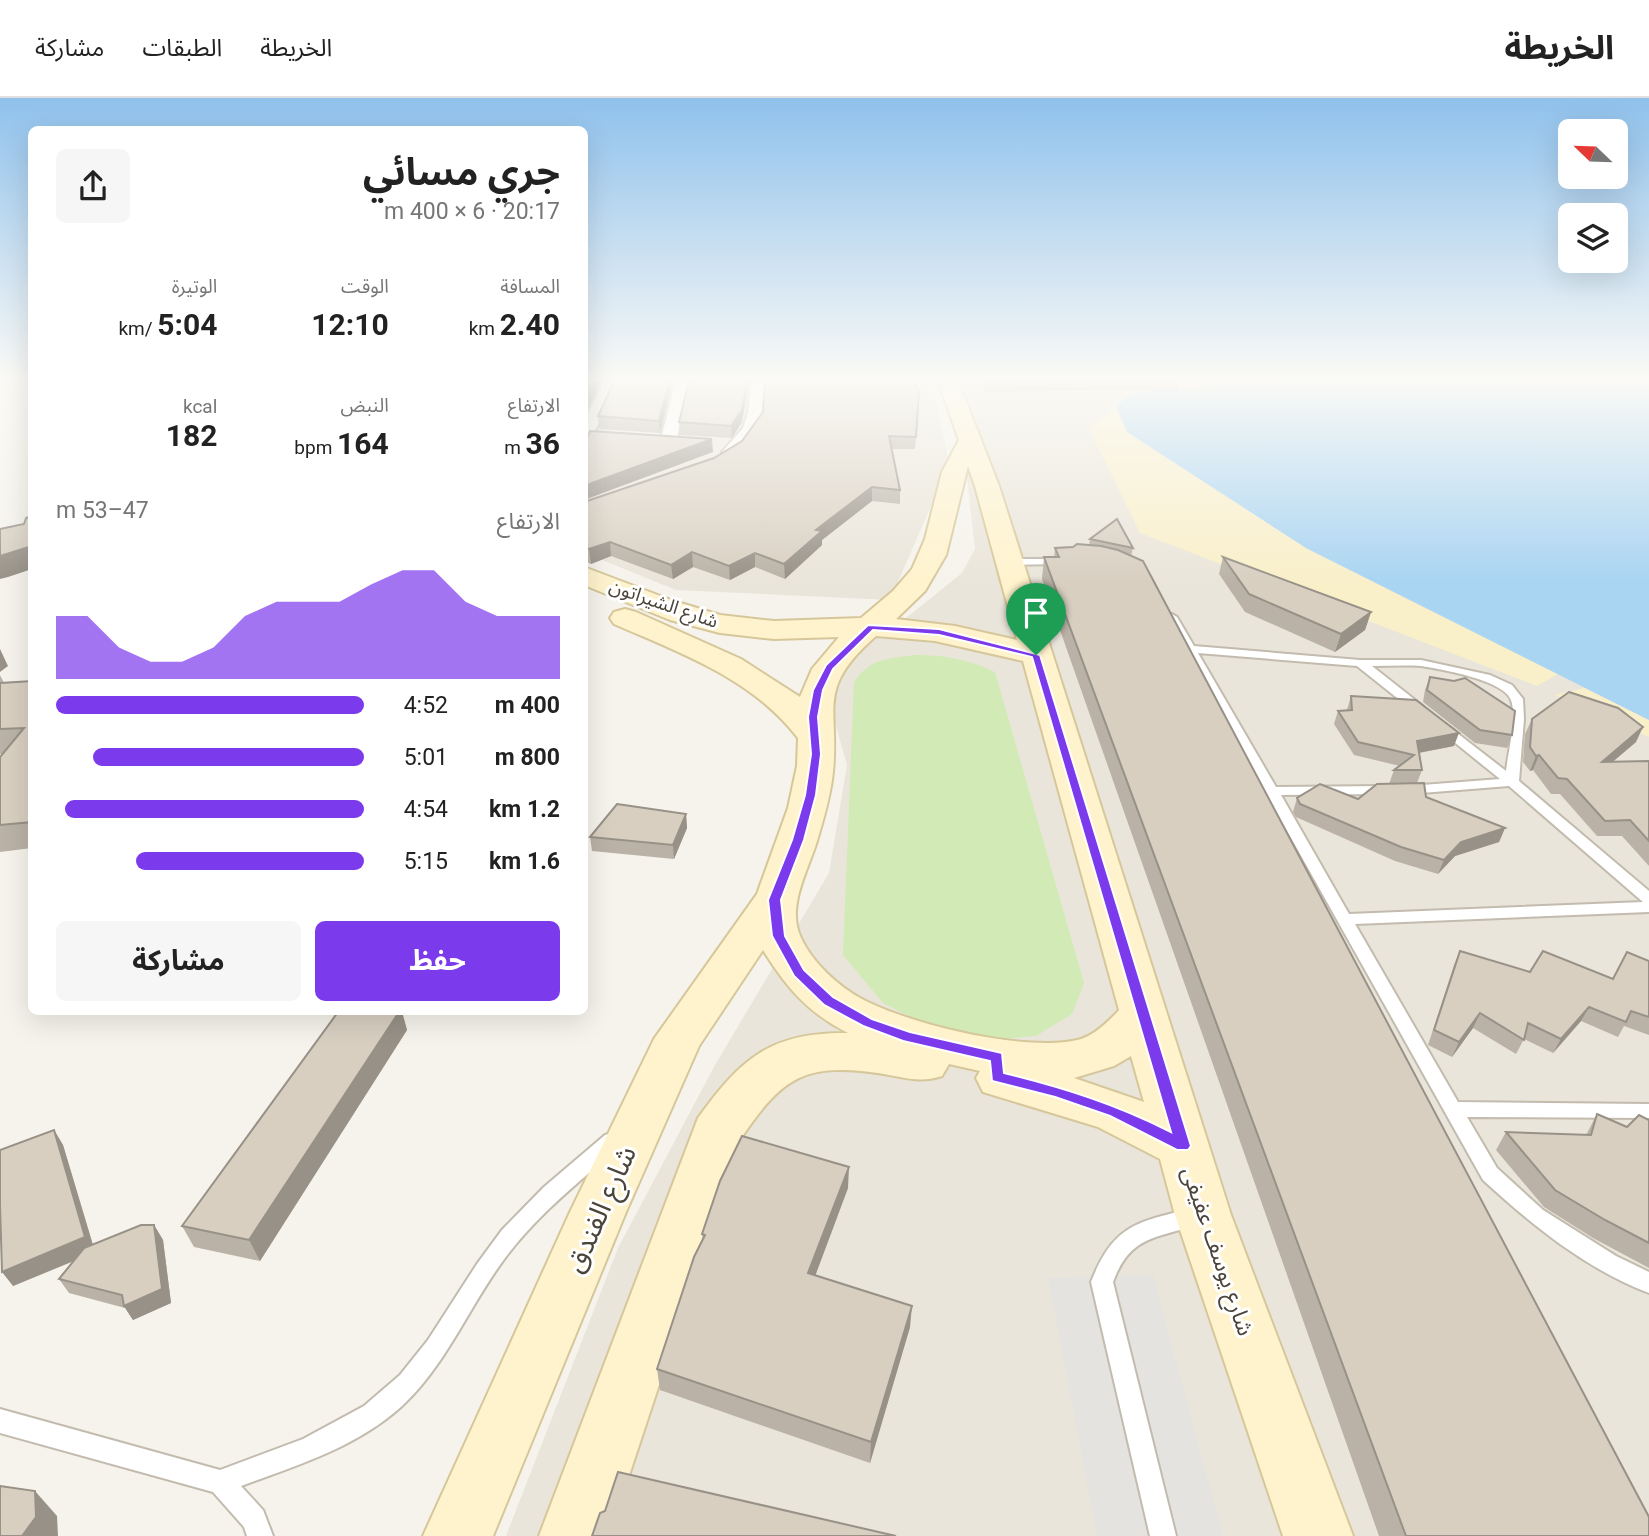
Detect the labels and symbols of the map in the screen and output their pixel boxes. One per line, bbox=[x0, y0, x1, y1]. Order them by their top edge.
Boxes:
north arrow bbox=[1558, 119, 1628, 189]
street label: شارع الشيراتون bbox=[606, 574, 721, 635]
pin bbox=[1006, 583, 1066, 655]
street label: شارع الفندق bbox=[558, 1141, 647, 1279]
street label: شارع يوسف عفيفى bbox=[1173, 1163, 1259, 1340]

